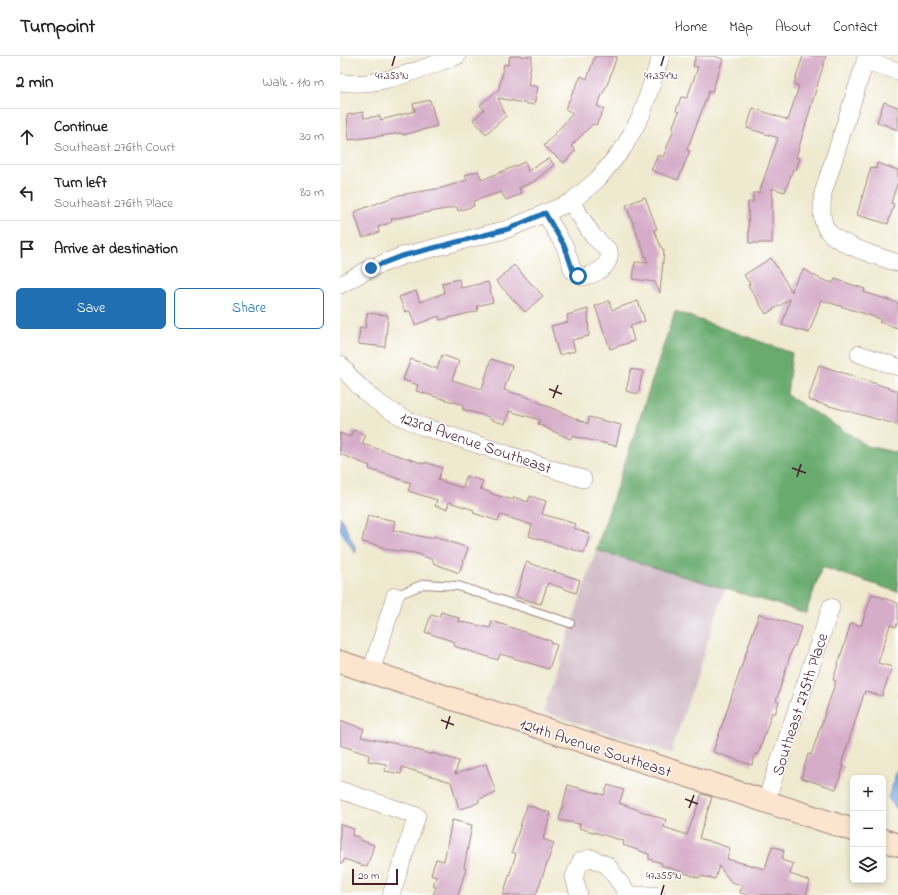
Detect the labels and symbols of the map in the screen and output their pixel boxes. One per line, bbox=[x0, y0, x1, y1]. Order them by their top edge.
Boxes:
text: 47.353°N bbox=[375, 69, 409, 84]
text: 47.354°N bbox=[644, 69, 678, 84]
route end bbox=[362, 259, 380, 277]
route start bbox=[569, 267, 587, 285]
street label: 123rd Avenue Southeast bbox=[396, 407, 555, 481]
street label: Southeast 275th Place bbox=[767, 629, 836, 779]
street label: 124th Avenue Southeast bbox=[516, 713, 675, 785]
scale bar bbox=[352, 867, 398, 886]
text: 47.355°N bbox=[646, 869, 682, 884]

